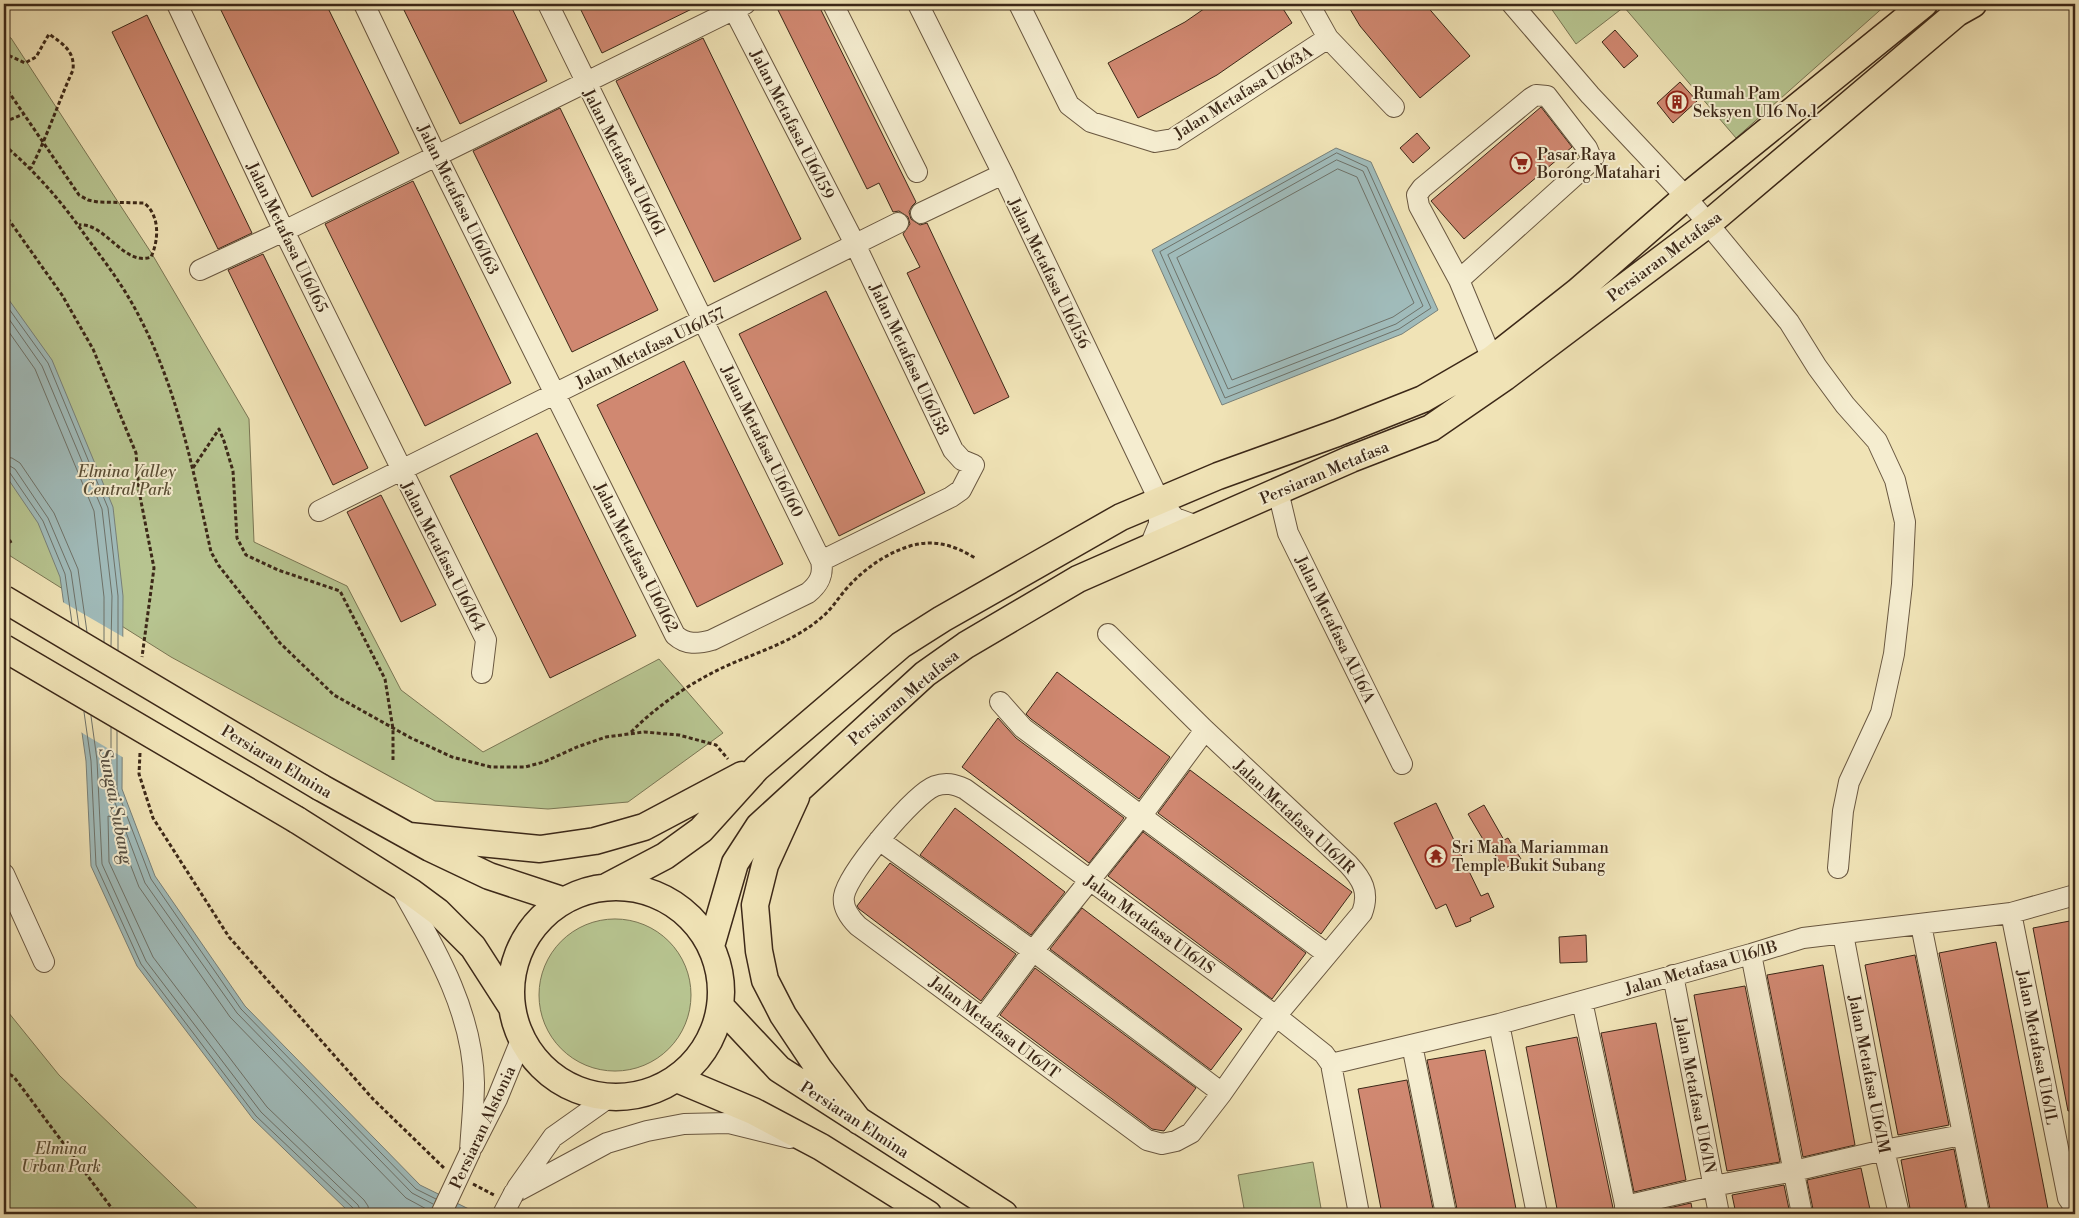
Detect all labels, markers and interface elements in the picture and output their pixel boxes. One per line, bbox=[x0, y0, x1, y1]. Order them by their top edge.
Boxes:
street label: Jalan Metafasa U16/3A bbox=[1170, 42, 1317, 144]
street label: Jalan Metafasa U16/159 bbox=[745, 45, 839, 203]
place label: Rumah Pam Seksyen U16 No.1 bbox=[1693, 84, 1818, 122]
street label: Jalan Metafasa U16/161 bbox=[578, 85, 670, 239]
building icon: Rumah Pam Seksyen U16 No.1 bbox=[1665, 90, 1689, 114]
street label: Jalan Metafasa U16/163 bbox=[413, 120, 503, 278]
place label: Pasar Raya Borong Matahari bbox=[1536, 145, 1660, 183]
supermarket icon: Pasar Raya Borong Matahari bbox=[1509, 151, 1533, 175]
street label: Jalan Metafasa U16/165 bbox=[242, 158, 332, 316]
street label: Jalan Metafasa U16/156 bbox=[1003, 194, 1094, 352]
street label: Persiaran Metafasa bbox=[1603, 207, 1727, 306]
street label: Jalan Metafasa U16/158 bbox=[865, 279, 953, 439]
street label: Jalan Metafasa U16/157 bbox=[572, 303, 728, 393]
street label: Jalan Metafasa U16/160 bbox=[716, 361, 808, 521]
street label: Persiaran Metafasa bbox=[1257, 436, 1393, 509]
park label: Elmina Valley Central Park bbox=[77, 462, 176, 500]
street label: Jalan Metafasa U16/164 bbox=[396, 477, 490, 635]
street label: Jalan Metafasa U16/162 bbox=[589, 478, 682, 636]
street label: Jalan Metafasa AU16/A bbox=[1290, 552, 1380, 707]
street label: Persiaran Metafasa bbox=[844, 645, 964, 750]
street label: Persiaran Elmina bbox=[217, 721, 336, 803]
water label: Sungai Subang bbox=[93, 746, 138, 867]
street label: Jalan Metafasa U16/1R bbox=[1229, 755, 1360, 879]
place label: Sri Maha Mariamman Temple Bukit Subang bbox=[1452, 838, 1609, 876]
temple icon: Sri Maha Mariamman Temple Bukit Subang bbox=[1424, 844, 1448, 868]
street label: Jalan Metafasa U16/1S bbox=[1080, 870, 1218, 979]
street label: Jalan Metafasa U16/1B bbox=[1622, 937, 1780, 1000]
street label: Jalan Metafasa U16/1L bbox=[2012, 967, 2062, 1127]
street label: Jalan Metafasa U16/1T bbox=[924, 972, 1064, 1083]
street label: Jalan Metafasa U16/1M bbox=[1844, 992, 1894, 1155]
street label: Jalan Metafasa U16/1N bbox=[1670, 1014, 1720, 1175]
street label: Persiaran Alstonia bbox=[446, 1062, 521, 1192]
street label: Persiaran Elmina bbox=[796, 1077, 913, 1163]
park label: Elmina Urban Park bbox=[21, 1139, 101, 1177]

